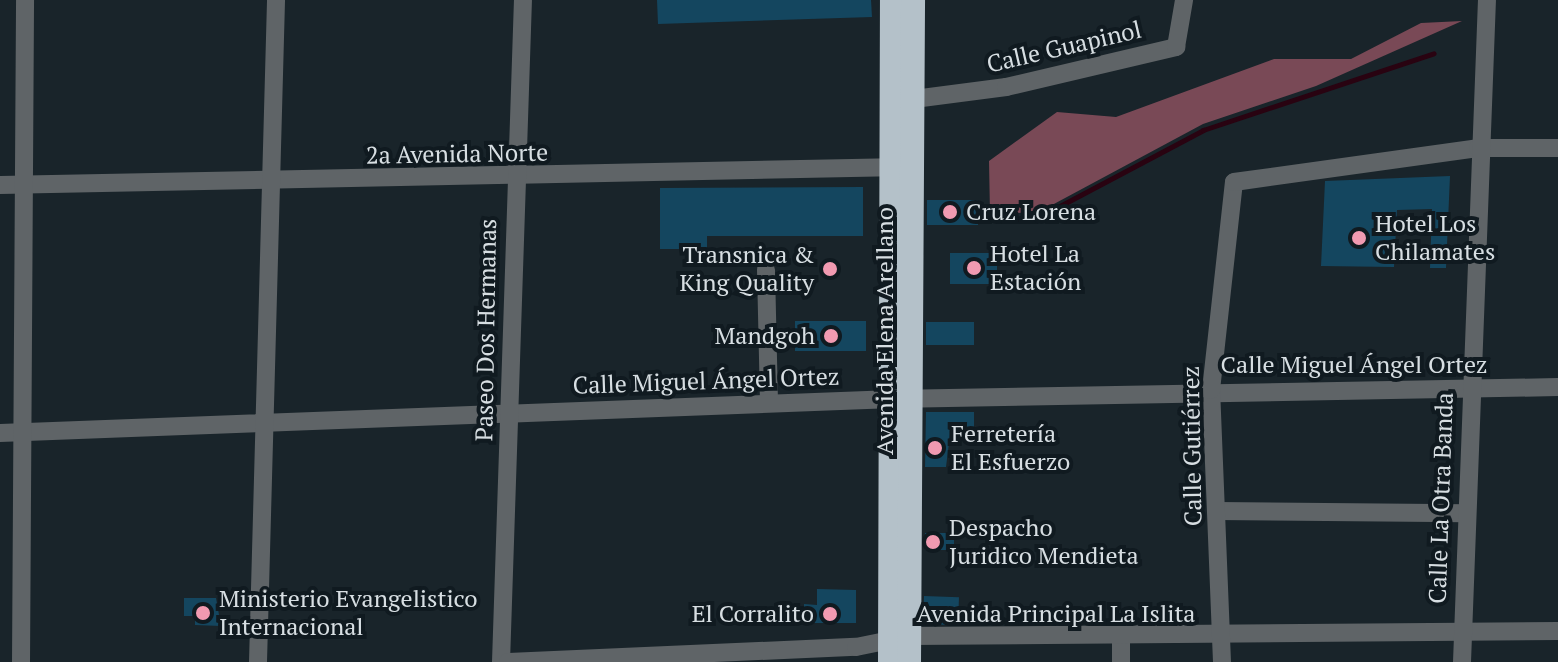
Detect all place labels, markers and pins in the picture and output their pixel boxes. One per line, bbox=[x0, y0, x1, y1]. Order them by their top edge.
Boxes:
place label: Cruz Lorena bbox=[966, 198, 1096, 226]
marker: Cruz Lorena bbox=[941, 203, 959, 221]
place label: Hotel Los Chilamates bbox=[1375, 210, 1495, 266]
marker: Hotel Los Chilamates bbox=[1350, 229, 1368, 247]
place label: Hotel La Estación bbox=[990, 240, 1081, 296]
place label: Transnica & King Quality bbox=[679, 241, 814, 297]
marker: Hotel La Estación bbox=[965, 259, 983, 277]
marker: Transnica & King Quality bbox=[821, 260, 839, 278]
place label: Mandgoh bbox=[715, 322, 815, 350]
marker: Mandgoh bbox=[822, 327, 840, 345]
place label: Ferretería El Esfuerzo bbox=[951, 420, 1070, 476]
marker: Ferretería El Esfuerzo bbox=[926, 439, 944, 457]
place label: Despacho Juridico Mendieta bbox=[949, 514, 1139, 570]
marker: Despacho Juridico Mendieta bbox=[924, 533, 942, 551]
place label: Ministerio Evangelistico Internacional bbox=[219, 585, 478, 641]
place label: El Corralito bbox=[692, 600, 814, 628]
marker: Ministerio Evangelistico Internacional bbox=[194, 604, 212, 622]
marker: El Corralito bbox=[821, 605, 839, 623]

